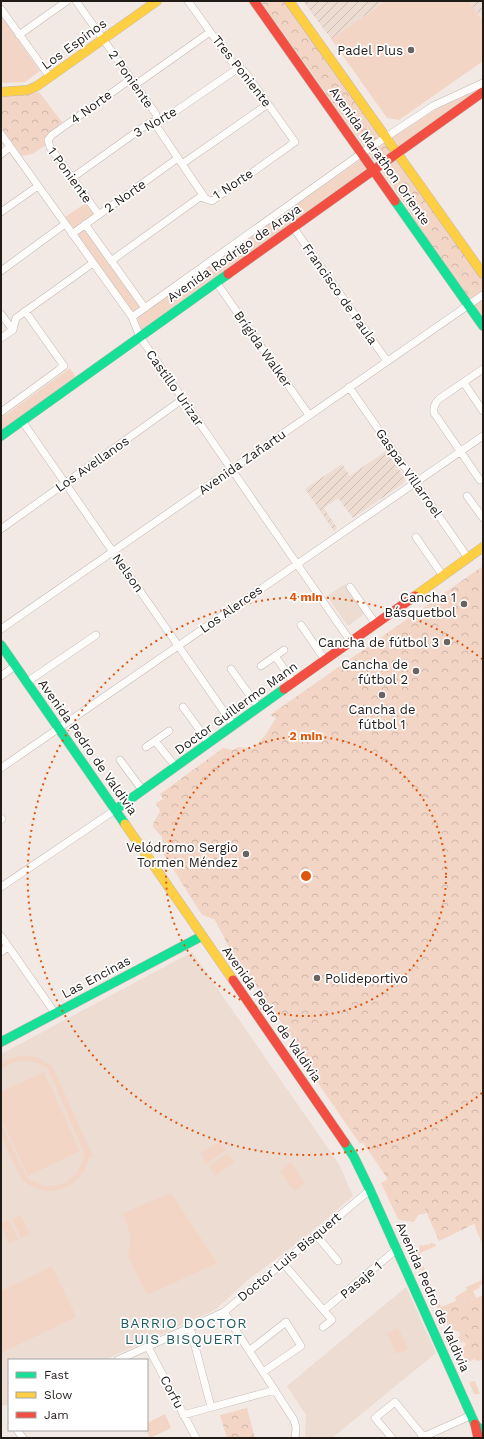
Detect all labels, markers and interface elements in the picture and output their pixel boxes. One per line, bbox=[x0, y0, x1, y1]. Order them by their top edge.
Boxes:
street label: Los Espinos bbox=[39, 15, 109, 72]
street label: Tres Poniente bbox=[210, 32, 274, 110]
place label: Padel Plus bbox=[337, 43, 403, 58]
marker: Padel Plus bbox=[406, 45, 416, 55]
street label: 2 Poniente bbox=[105, 47, 157, 111]
street label: Avenida Marathon Oriente bbox=[327, 84, 433, 228]
street label: 4 Norte bbox=[67, 87, 115, 127]
street label: 3 Norte bbox=[131, 104, 179, 140]
street label: 1 Poniente bbox=[45, 144, 95, 206]
street label: 1 Norte bbox=[210, 166, 256, 202]
street label: 2 Norte bbox=[101, 176, 149, 216]
street label: Avenida Rodrigo de Araya bbox=[164, 201, 304, 305]
street label: Francisco de Paula bbox=[300, 241, 381, 348]
street label: Brígida Walker bbox=[231, 308, 295, 390]
street label: Castillo Urizar bbox=[143, 347, 207, 429]
street label: Avenida Zañartu bbox=[196, 426, 288, 498]
street label: Gaspar Villarroel bbox=[373, 426, 445, 520]
street label: Los Avellanos bbox=[52, 433, 132, 495]
street label: Nelson bbox=[109, 551, 147, 595]
street label: Los Alerces bbox=[197, 582, 265, 636]
text: 4 min bbox=[289, 590, 323, 604]
place label: Cancha 1 Básquetbol bbox=[384, 590, 456, 620]
marker: Cancha 1 Básquetbol bbox=[459, 599, 469, 609]
place label: Cancha de fútbol 3 bbox=[318, 635, 439, 650]
marker: Cancha de fútbol 3 bbox=[442, 637, 452, 647]
place label: Cancha de fútbol 2 bbox=[341, 657, 408, 687]
street label: Doctor Guillermo Mann bbox=[172, 658, 300, 758]
marker: Cancha de fútbol 2 bbox=[411, 666, 421, 676]
street label: Avenida Pedro de Valdivia bbox=[35, 676, 141, 818]
marker: Cancha de fútbol 1 bbox=[377, 690, 387, 700]
place label: Cancha de fútbol 1 bbox=[349, 702, 415, 732]
text: 2 min bbox=[290, 729, 322, 743]
place label: Velódromo Sergio Tormen Méndez bbox=[126, 840, 238, 870]
marker: Velódromo Sergio Tormen Méndez bbox=[241, 849, 251, 859]
centre of rings bbox=[299, 869, 313, 883]
street label: Avenida Pedro de Valdivia bbox=[219, 943, 325, 1085]
street label: Las Encinas bbox=[59, 953, 133, 1001]
place label: Polideportivo bbox=[325, 971, 408, 986]
marker: Polideportivo bbox=[312, 973, 322, 983]
street label: Doctor Luis Bisquert bbox=[234, 1209, 344, 1305]
street label: Avenida Pedro de Valdivia bbox=[393, 1220, 473, 1375]
street label: Pasaje 1 bbox=[337, 1258, 385, 1302]
district label: BARRIO DOCTOR LUIS BISQUERT bbox=[120, 1315, 248, 1347]
legend bbox=[8, 1359, 148, 1431]
text: Fast bbox=[44, 1368, 69, 1382]
street label: Corfu bbox=[157, 1373, 187, 1411]
text: Slow bbox=[44, 1388, 72, 1402]
text: Jam bbox=[44, 1408, 69, 1422]

